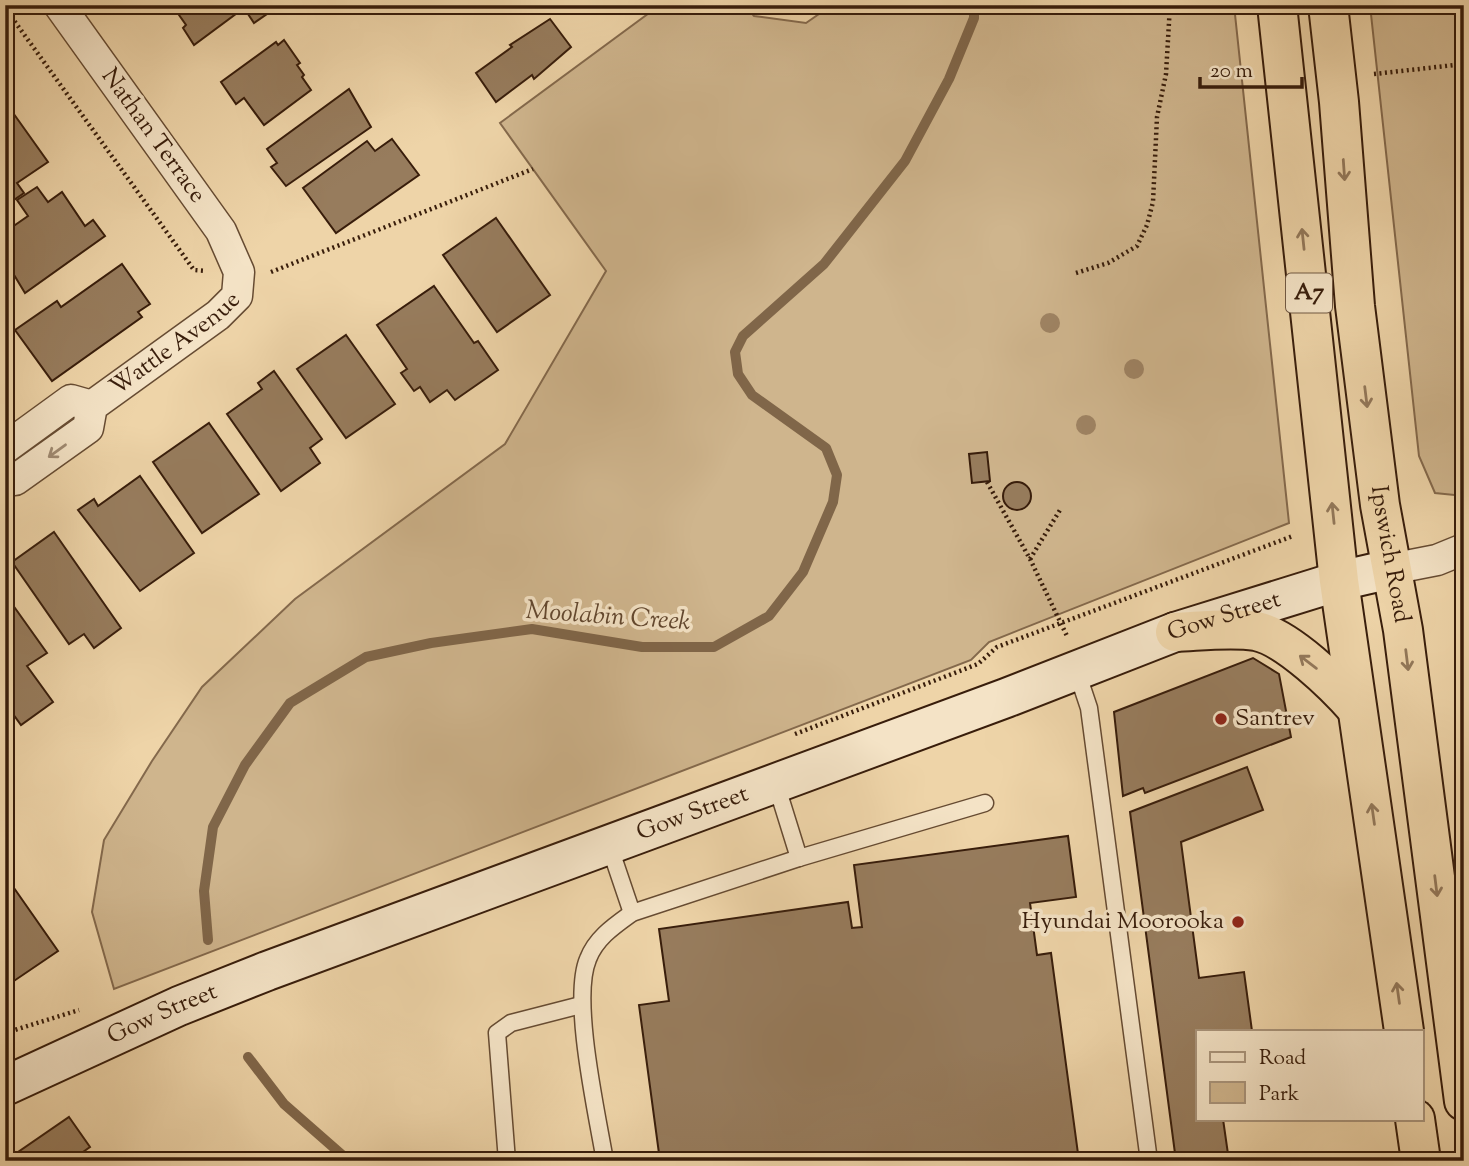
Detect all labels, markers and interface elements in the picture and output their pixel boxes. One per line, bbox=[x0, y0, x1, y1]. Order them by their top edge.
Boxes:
scale bar bbox=[1200, 46, 1301, 90]
text: 20 m bbox=[1210, 57, 1253, 87]
street label: Nathan Terrace bbox=[92, 62, 214, 210]
one-way arrow bbox=[1338, 159, 1351, 181]
one-way arrow bbox=[1297, 228, 1310, 250]
road number: A7 bbox=[1286, 274, 1332, 312]
street label: Wattle Avenue bbox=[103, 284, 249, 404]
one-way arrow bbox=[1359, 385, 1372, 408]
one-way arrow bbox=[48, 444, 67, 458]
street label: Ipswich Road bbox=[1361, 484, 1418, 626]
one-way arrow bbox=[1327, 503, 1340, 525]
street label: Gow Street bbox=[1163, 583, 1285, 650]
water label: Moolabin Creek bbox=[524, 593, 692, 641]
one-way arrow bbox=[1401, 649, 1414, 671]
one-way arrow bbox=[1299, 655, 1318, 670]
place label: Santrev bbox=[1235, 702, 1315, 736]
marker: Santrev bbox=[1213, 711, 1229, 727]
street label: Gow Street bbox=[632, 778, 754, 850]
one-way arrow bbox=[1366, 803, 1379, 826]
one-way arrow bbox=[1430, 874, 1443, 897]
place label: Hyundai Moorooka bbox=[1022, 905, 1224, 939]
marker: Hyundai Moorooka bbox=[1230, 914, 1246, 930]
street label: Gow Street bbox=[102, 975, 223, 1054]
one-way arrow bbox=[1392, 982, 1405, 1005]
legend bbox=[1196, 1030, 1424, 1120]
text: Road bbox=[1259, 1044, 1306, 1074]
text: Park bbox=[1259, 1080, 1300, 1110]

